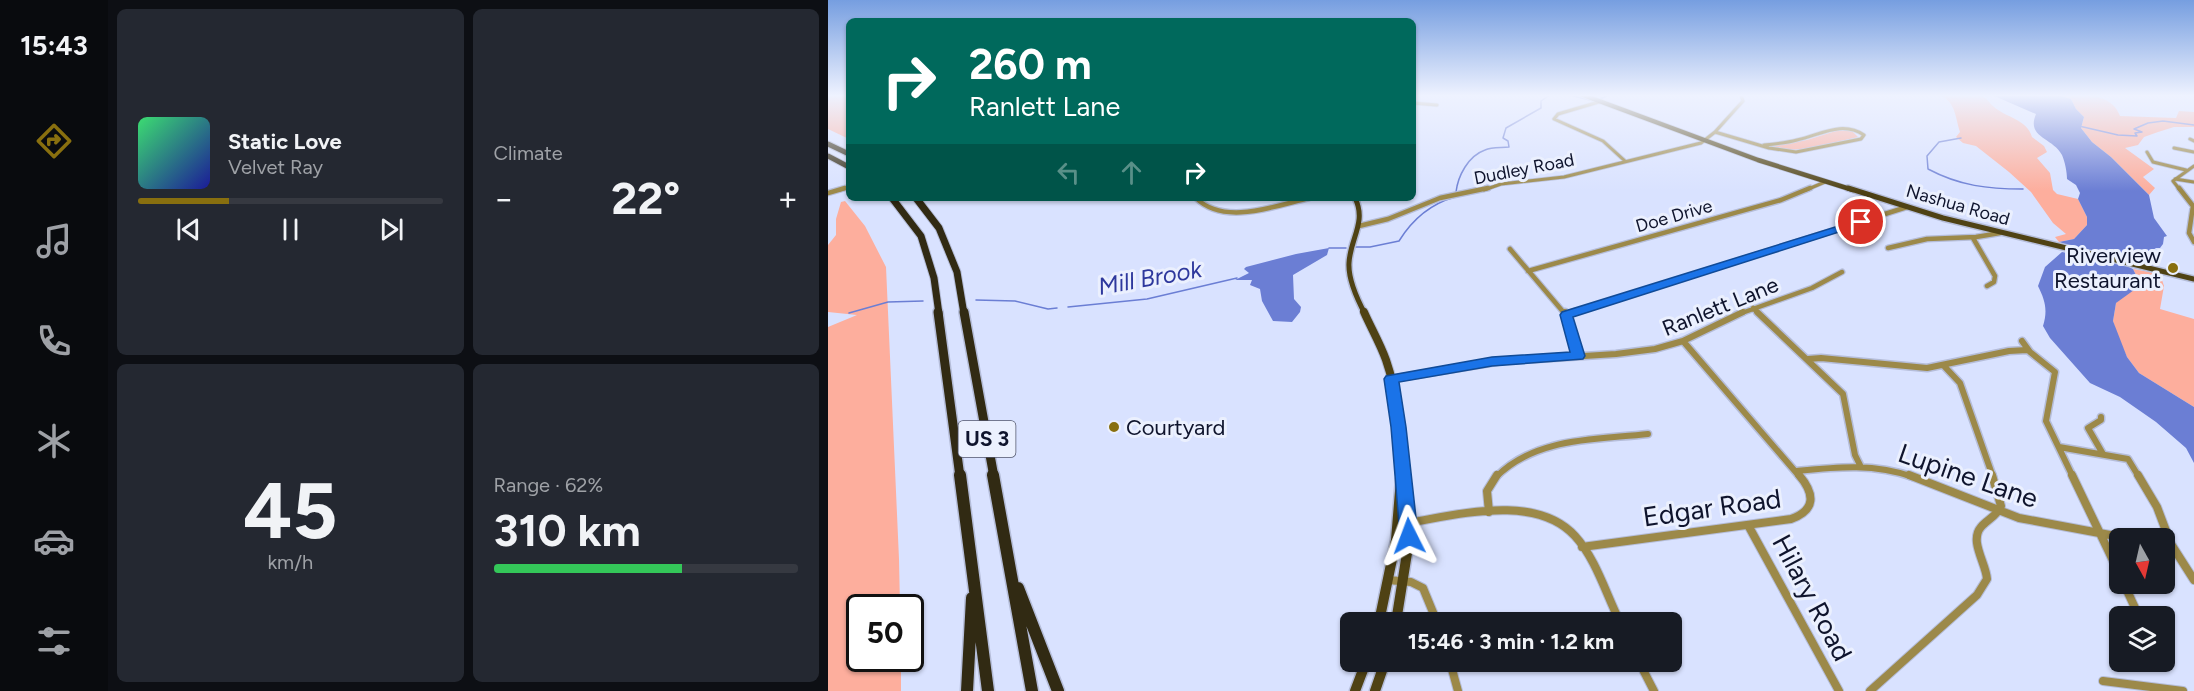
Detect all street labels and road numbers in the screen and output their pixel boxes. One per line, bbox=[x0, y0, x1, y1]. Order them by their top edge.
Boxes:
street label: Dudley Road bbox=[1472, 148, 1576, 190]
street label: Nashua Road bbox=[1904, 180, 2012, 230]
street label: Doe Drive bbox=[1633, 195, 1715, 237]
street label: Ranlett Lane bbox=[1658, 271, 1782, 342]
road number: US 3 bbox=[958, 421, 1016, 457]
street label: Lupine Lane bbox=[1894, 436, 2042, 515]
street label: Edgar Road bbox=[1641, 481, 1783, 534]
street label: Hilary Road bbox=[1765, 529, 1859, 667]

